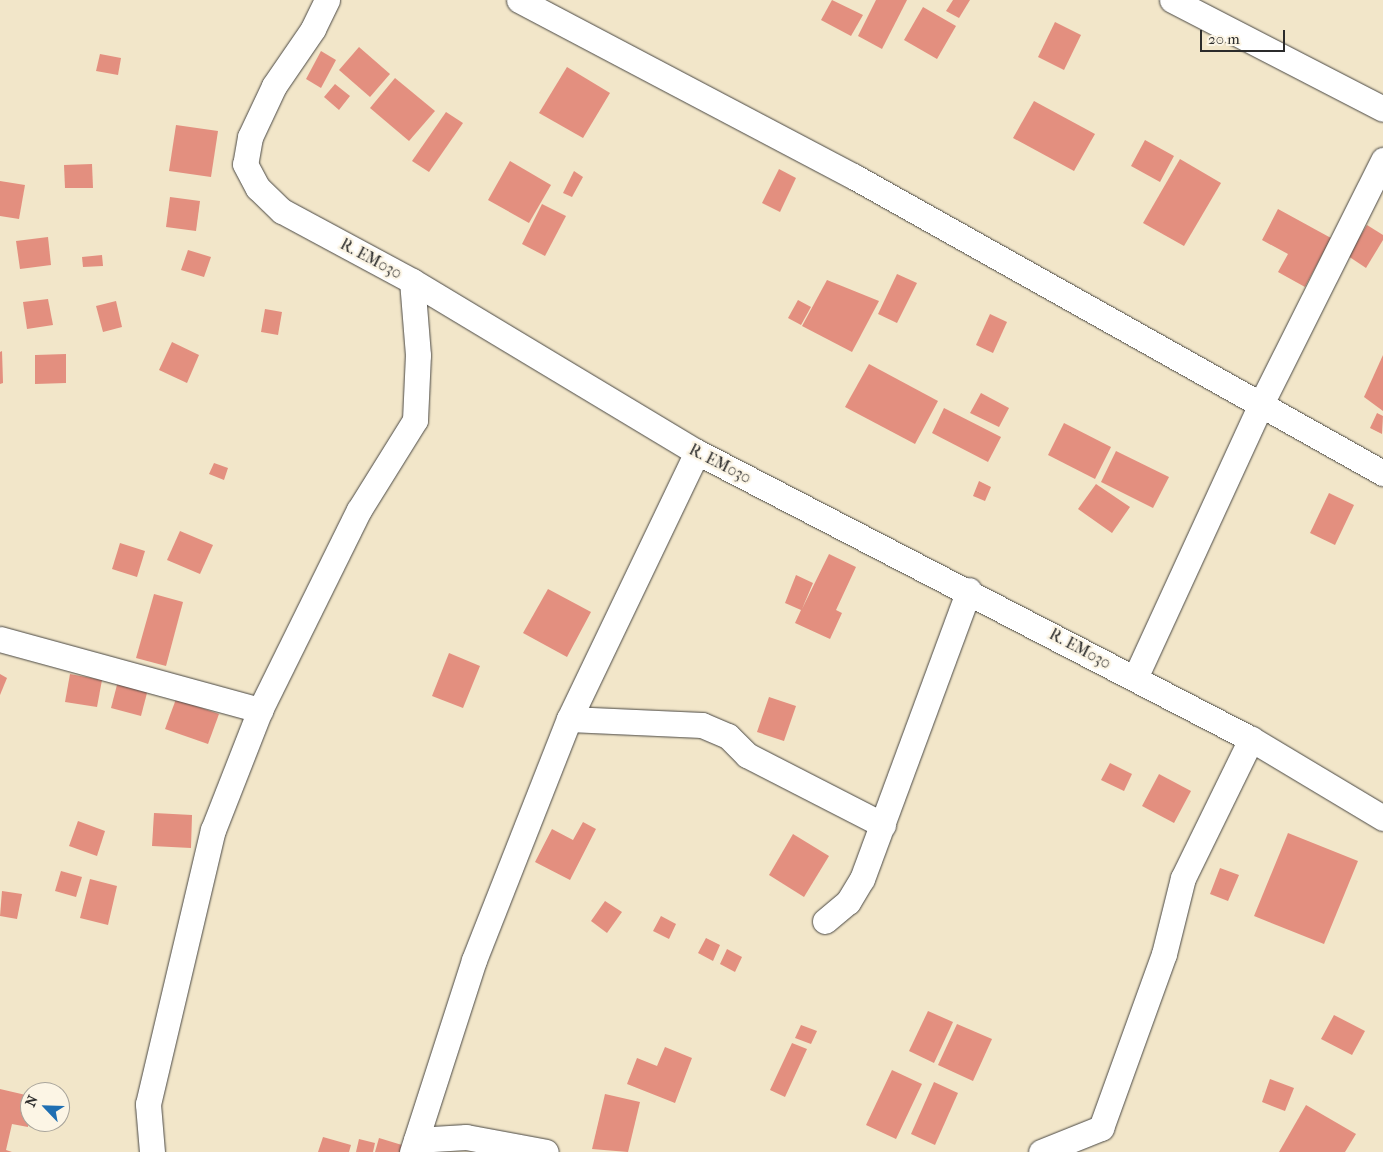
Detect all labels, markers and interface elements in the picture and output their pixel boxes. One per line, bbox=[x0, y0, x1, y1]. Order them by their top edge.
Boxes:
scale bar bbox=[1203, 20, 1288, 52]
text: 20 m bbox=[1208, 30, 1240, 48]
street label: R. EM030 bbox=[337, 235, 405, 283]
street label: R. EM030 bbox=[686, 440, 754, 488]
street label: R. EM030 bbox=[1046, 625, 1114, 673]
north arrow bbox=[20, 1082, 70, 1132]
text: N bbox=[22, 1093, 42, 1109]

